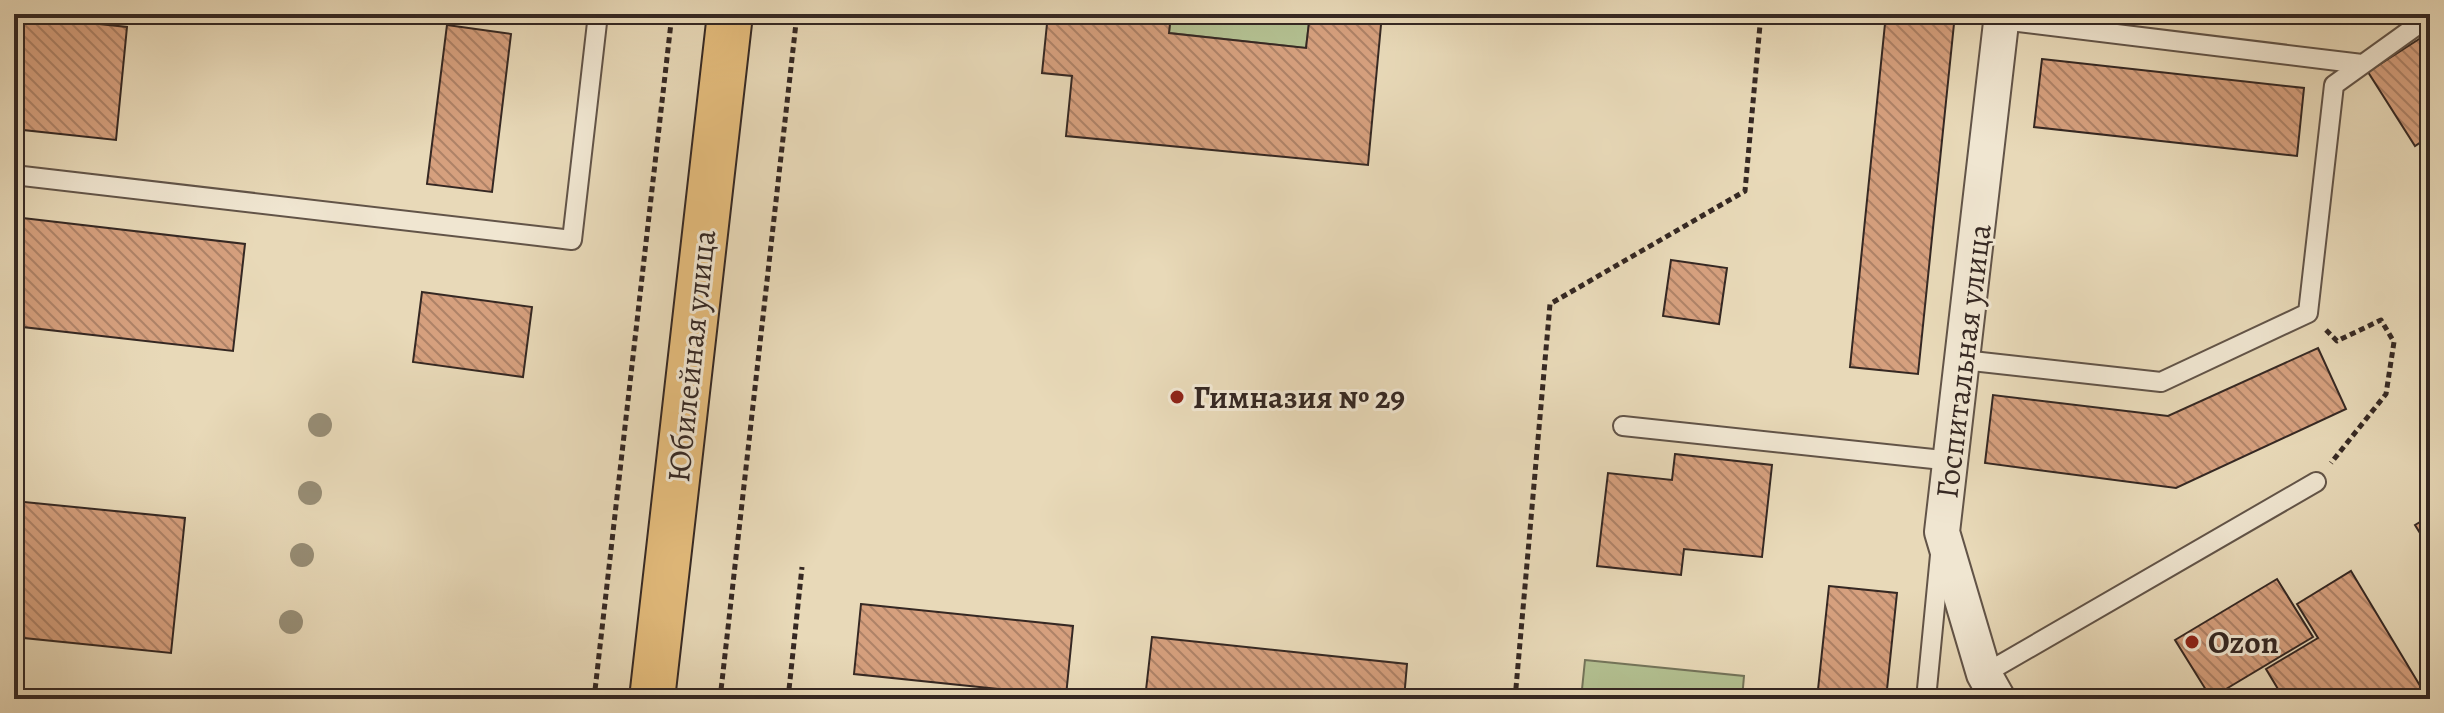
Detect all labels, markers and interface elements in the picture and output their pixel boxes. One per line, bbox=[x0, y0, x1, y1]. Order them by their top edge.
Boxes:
street label: Госпитальная улица bbox=[1924, 221, 2002, 501]
street label: Юбилейная улица bbox=[656, 227, 726, 484]
place label: Гимназия № 29 bbox=[1193, 375, 1405, 419]
marker: Гимназия № 29 bbox=[1168, 388, 1186, 406]
place label: Ozon bbox=[2208, 620, 2279, 664]
marker: Ozon bbox=[2183, 633, 2201, 651]

